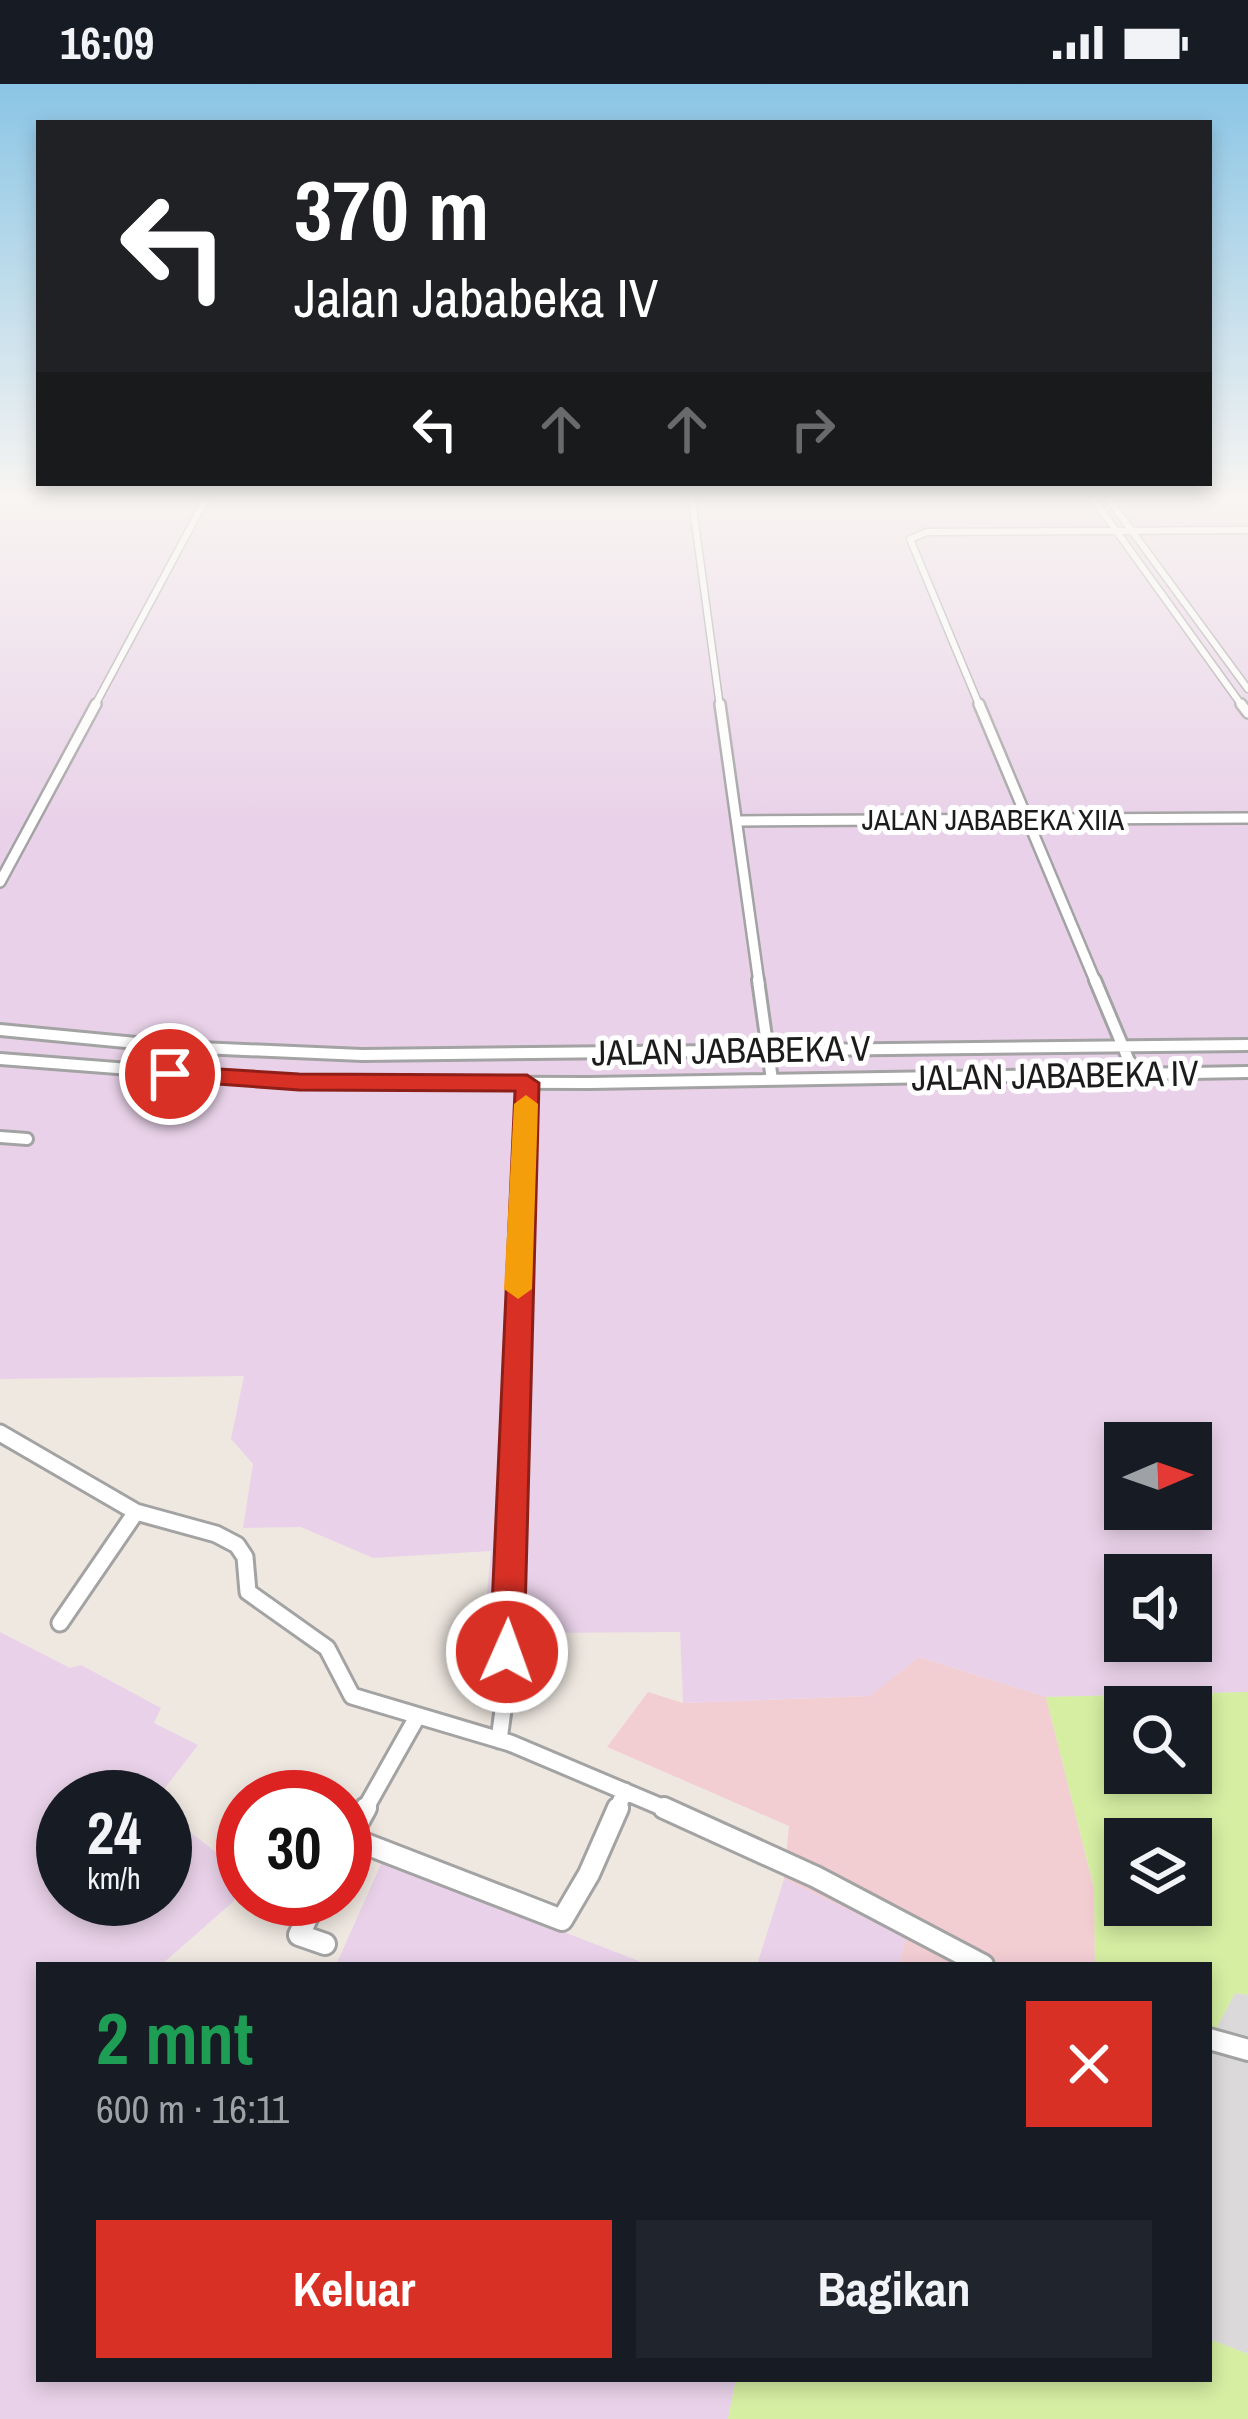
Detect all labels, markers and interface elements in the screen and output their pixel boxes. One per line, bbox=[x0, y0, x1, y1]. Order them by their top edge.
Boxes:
text: 16:09 bbox=[60, 12, 154, 73]
text: 370 m bbox=[294, 153, 489, 266]
icon: left bbox=[96, 168, 252, 324]
text: Jalan Jababeka IV bbox=[294, 261, 658, 334]
icon: left bbox=[402, 396, 468, 462]
icon: ahead bbox=[528, 396, 594, 462]
icon: ahead bbox=[654, 396, 720, 462]
icon: right bbox=[780, 396, 846, 462]
street label: JALAN JABABEKA XIIA bbox=[862, 799, 1125, 839]
pin bbox=[119, 1023, 221, 1125]
street label: JALAN JABABEKA V bbox=[591, 1024, 871, 1076]
icon: arrive bbox=[137, 1041, 203, 1107]
street label: JALAN JABABEKA IV bbox=[911, 1048, 1199, 1102]
north arrow bbox=[1104, 1422, 1212, 1530]
map controls bbox=[1104, 1422, 1212, 1926]
button: sound bbox=[1104, 1554, 1212, 1662]
position arrow bbox=[444, 1589, 570, 1715]
button: search bbox=[1104, 1686, 1212, 1794]
speed limit sign: 30 bbox=[216, 1770, 372, 1926]
text: 24 bbox=[87, 1792, 141, 1873]
button: layers bbox=[1104, 1818, 1212, 1926]
text: km/h bbox=[87, 1858, 141, 1898]
text: 2 mnt bbox=[96, 1989, 253, 2086]
button: close bbox=[1026, 2001, 1152, 2127]
text: 600 m · 16:11 bbox=[96, 2083, 289, 2135]
button: Keluar bbox=[96, 2220, 612, 2358]
button: Bagikan bbox=[636, 2220, 1152, 2358]

